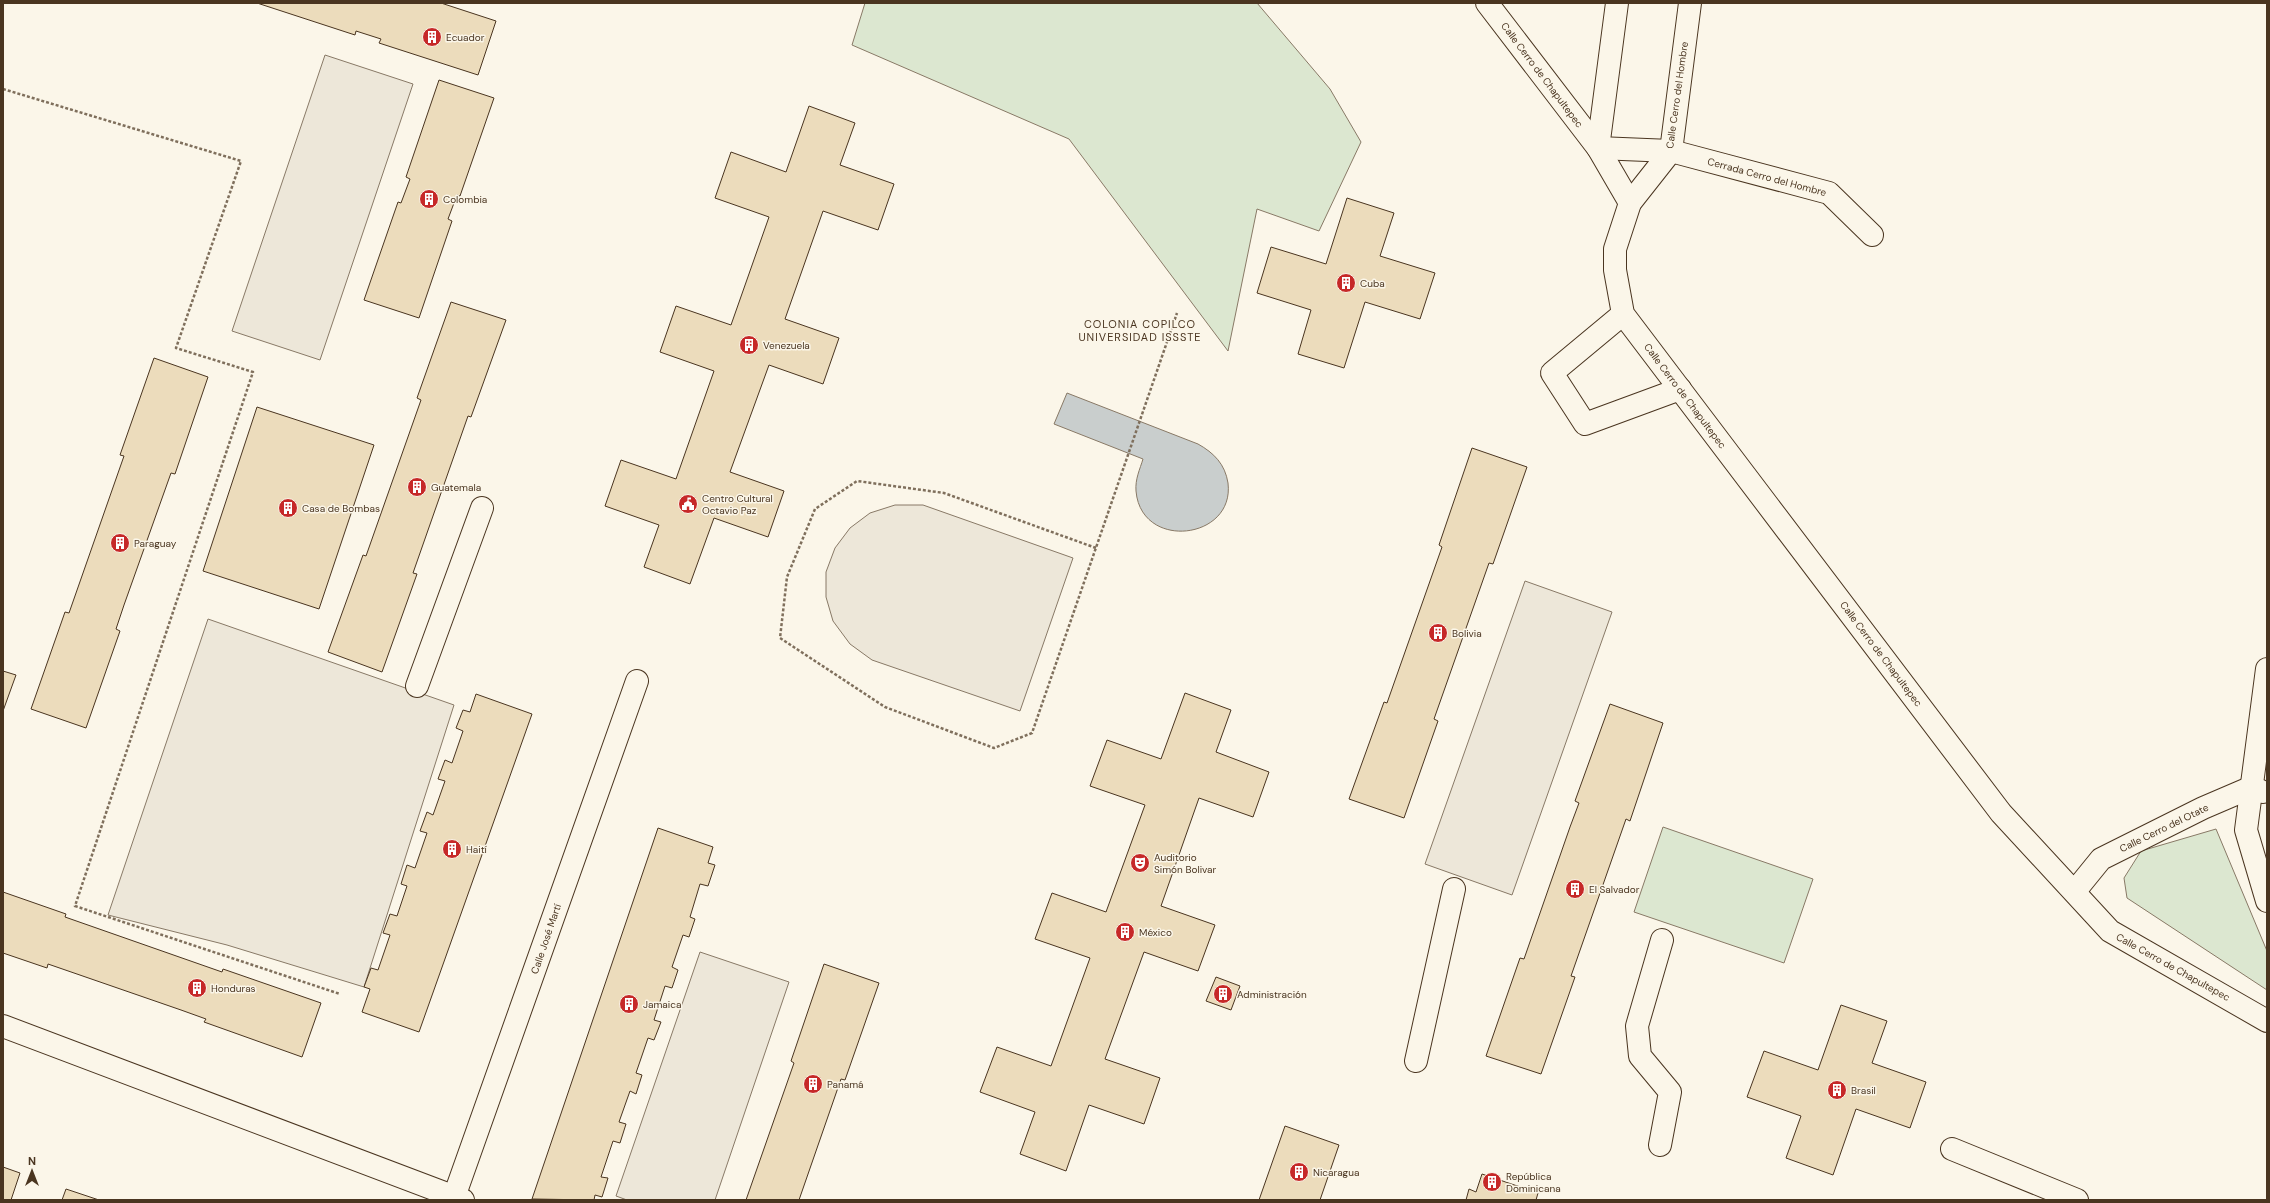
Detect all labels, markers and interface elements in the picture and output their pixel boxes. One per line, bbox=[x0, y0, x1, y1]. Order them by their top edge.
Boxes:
street label: Calle Cerro de Chapultepec bbox=[1498, 20, 1586, 130]
building icon: Ecuador bbox=[421, 26, 443, 48]
place label: Ecuador bbox=[446, 31, 485, 44]
street label: Calle Cerro del Hombre bbox=[1663, 40, 1691, 149]
street label: Cerrada Cerro del Hombre bbox=[1706, 155, 1828, 199]
building icon: Colombia bbox=[418, 188, 440, 210]
place label: Colombia bbox=[443, 193, 487, 206]
building icon: Cuba bbox=[1335, 272, 1357, 294]
place label: Cuba bbox=[1360, 277, 1385, 290]
district label: COLONIA COPILCO UNIVERSIDAD ISSSTE bbox=[1078, 317, 1202, 344]
building icon: Venezuela bbox=[738, 334, 760, 356]
place label: Venezuela bbox=[763, 339, 810, 352]
street label: Calle Cerro de Chapultepec bbox=[1641, 341, 1729, 451]
building icon: Guatemala bbox=[406, 476, 428, 498]
place label: Guatemala bbox=[431, 481, 481, 494]
place label: Centro Cultural Octavio Paz bbox=[702, 492, 773, 517]
public building icon: Centro Cultural Octavio Paz bbox=[677, 493, 699, 515]
building icon: Casa de Bombas bbox=[277, 497, 299, 519]
place label: Casa de Bombas bbox=[302, 502, 380, 515]
building icon: Paraguay bbox=[109, 532, 131, 554]
place label: Paraguay bbox=[134, 537, 177, 550]
street label: Calle Cerro de Chapultepec bbox=[1837, 599, 1925, 709]
building icon: Bolivia bbox=[1427, 622, 1449, 644]
place label: Bolivia bbox=[1452, 627, 1482, 640]
street label: Calle Cerro del Otate bbox=[2117, 801, 2211, 855]
building icon: Haití bbox=[441, 838, 463, 860]
place label: Haití bbox=[466, 843, 488, 856]
place label: Auditorio Simón Bolivar bbox=[1154, 851, 1216, 876]
theatre icon: Auditorio Simón Bolivar bbox=[1129, 852, 1151, 874]
building icon: El Salvador bbox=[1564, 878, 1586, 900]
place label: El Salvador bbox=[1589, 883, 1640, 896]
street label: Calle José Martí bbox=[528, 901, 564, 976]
building icon: México bbox=[1114, 921, 1136, 943]
place label: México bbox=[1139, 926, 1172, 939]
street label: Calle Cerro de Chapultepec bbox=[2114, 930, 2233, 1004]
building icon: Honduras bbox=[186, 977, 208, 999]
place label: Honduras bbox=[211, 982, 256, 995]
building icon: Administración bbox=[1212, 983, 1234, 1005]
place label: Administración bbox=[1237, 988, 1307, 1001]
building icon: Jamaica bbox=[618, 993, 640, 1015]
place label: Jamaica bbox=[643, 998, 681, 1011]
building icon: Panamá bbox=[802, 1073, 824, 1095]
place label: Panamá bbox=[827, 1078, 864, 1091]
building icon: Brasil bbox=[1826, 1079, 1848, 1101]
place label: Brasil bbox=[1851, 1084, 1876, 1097]
north arrow bbox=[12, 1151, 52, 1191]
text: N bbox=[28, 1154, 36, 1168]
building icon: Nicaragua bbox=[1288, 1161, 1310, 1183]
place label: Nicaragua bbox=[1313, 1166, 1359, 1179]
place label: República Dominicana bbox=[1506, 1170, 1561, 1195]
building icon: República Dominicana bbox=[1481, 1171, 1503, 1193]

